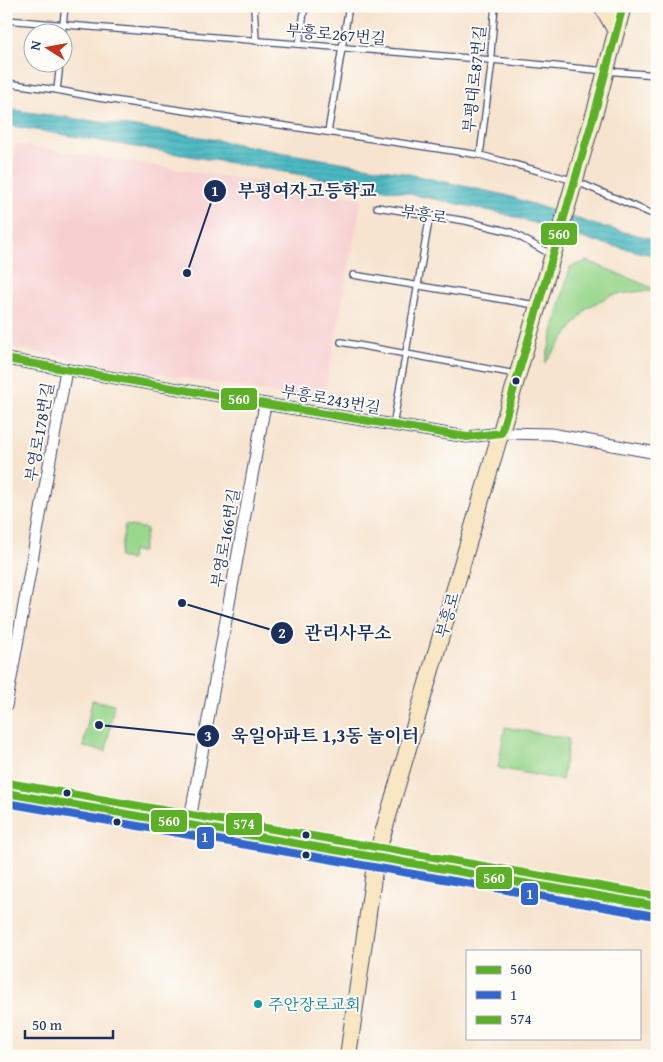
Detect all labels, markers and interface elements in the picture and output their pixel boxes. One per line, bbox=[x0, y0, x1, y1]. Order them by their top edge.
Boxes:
street label: 부흥로267번길 bbox=[285, 18, 387, 50]
north arrow bbox=[22, 22, 72, 72]
street label: 부평대로87번길 bbox=[456, 24, 492, 134]
text: N bbox=[25, 38, 46, 52]
callout: 부평여자고등학교 bbox=[203, 174, 387, 207]
text: 부평여자고등학교 bbox=[237, 177, 377, 204]
text: 1 bbox=[211, 180, 219, 201]
street label: 부흥로 bbox=[399, 199, 449, 230]
line badge: 560 bbox=[540, 222, 578, 246]
text: 560 bbox=[548, 224, 570, 244]
unlabelled marker bbox=[511, 376, 521, 386]
street label: 부흥로243번길 bbox=[279, 378, 383, 420]
street label: 부영로178번길 bbox=[18, 380, 60, 484]
line badge: 560 bbox=[220, 387, 258, 411]
text: 560 bbox=[228, 389, 250, 409]
street label: 부영로166번길 bbox=[204, 486, 246, 590]
street label: 부흥로 bbox=[429, 589, 465, 641]
callout: 관리사무소 bbox=[270, 616, 402, 649]
text: 관리사무소 bbox=[305, 619, 392, 646]
text: 2 bbox=[278, 622, 286, 643]
callout: 욱일아파트 1,3동 놀이터 bbox=[196, 719, 429, 752]
text: 욱일아파트 1,3동 놀이터 bbox=[231, 722, 419, 749]
text: 3 bbox=[204, 725, 212, 746]
unlabelled marker bbox=[62, 788, 72, 798]
line badge: 560 bbox=[150, 809, 188, 833]
text: 560 bbox=[158, 811, 180, 831]
line badge: 574 bbox=[225, 812, 263, 836]
text: 574 bbox=[233, 814, 255, 834]
unlabelled marker bbox=[112, 817, 122, 827]
line badge: 1 bbox=[196, 826, 215, 850]
text: 1 bbox=[201, 827, 209, 847]
unlabelled marker bbox=[301, 830, 311, 840]
unlabelled marker bbox=[301, 850, 311, 860]
line badge: 560 bbox=[475, 866, 513, 890]
text: 560 bbox=[483, 868, 505, 888]
line badge: 1 bbox=[520, 882, 539, 906]
text: 1 bbox=[526, 884, 534, 904]
legend bbox=[466, 950, 640, 1040]
text: 560 bbox=[510, 958, 532, 979]
text: 1 bbox=[510, 984, 517, 1005]
place label: 주안장로교회 bbox=[268, 992, 361, 1016]
marker: 주안장로교회 bbox=[252, 998, 264, 1010]
scale bar bbox=[25, 1007, 112, 1039]
text: 574 bbox=[510, 1008, 532, 1029]
text: 50 m bbox=[32, 1014, 63, 1035]

